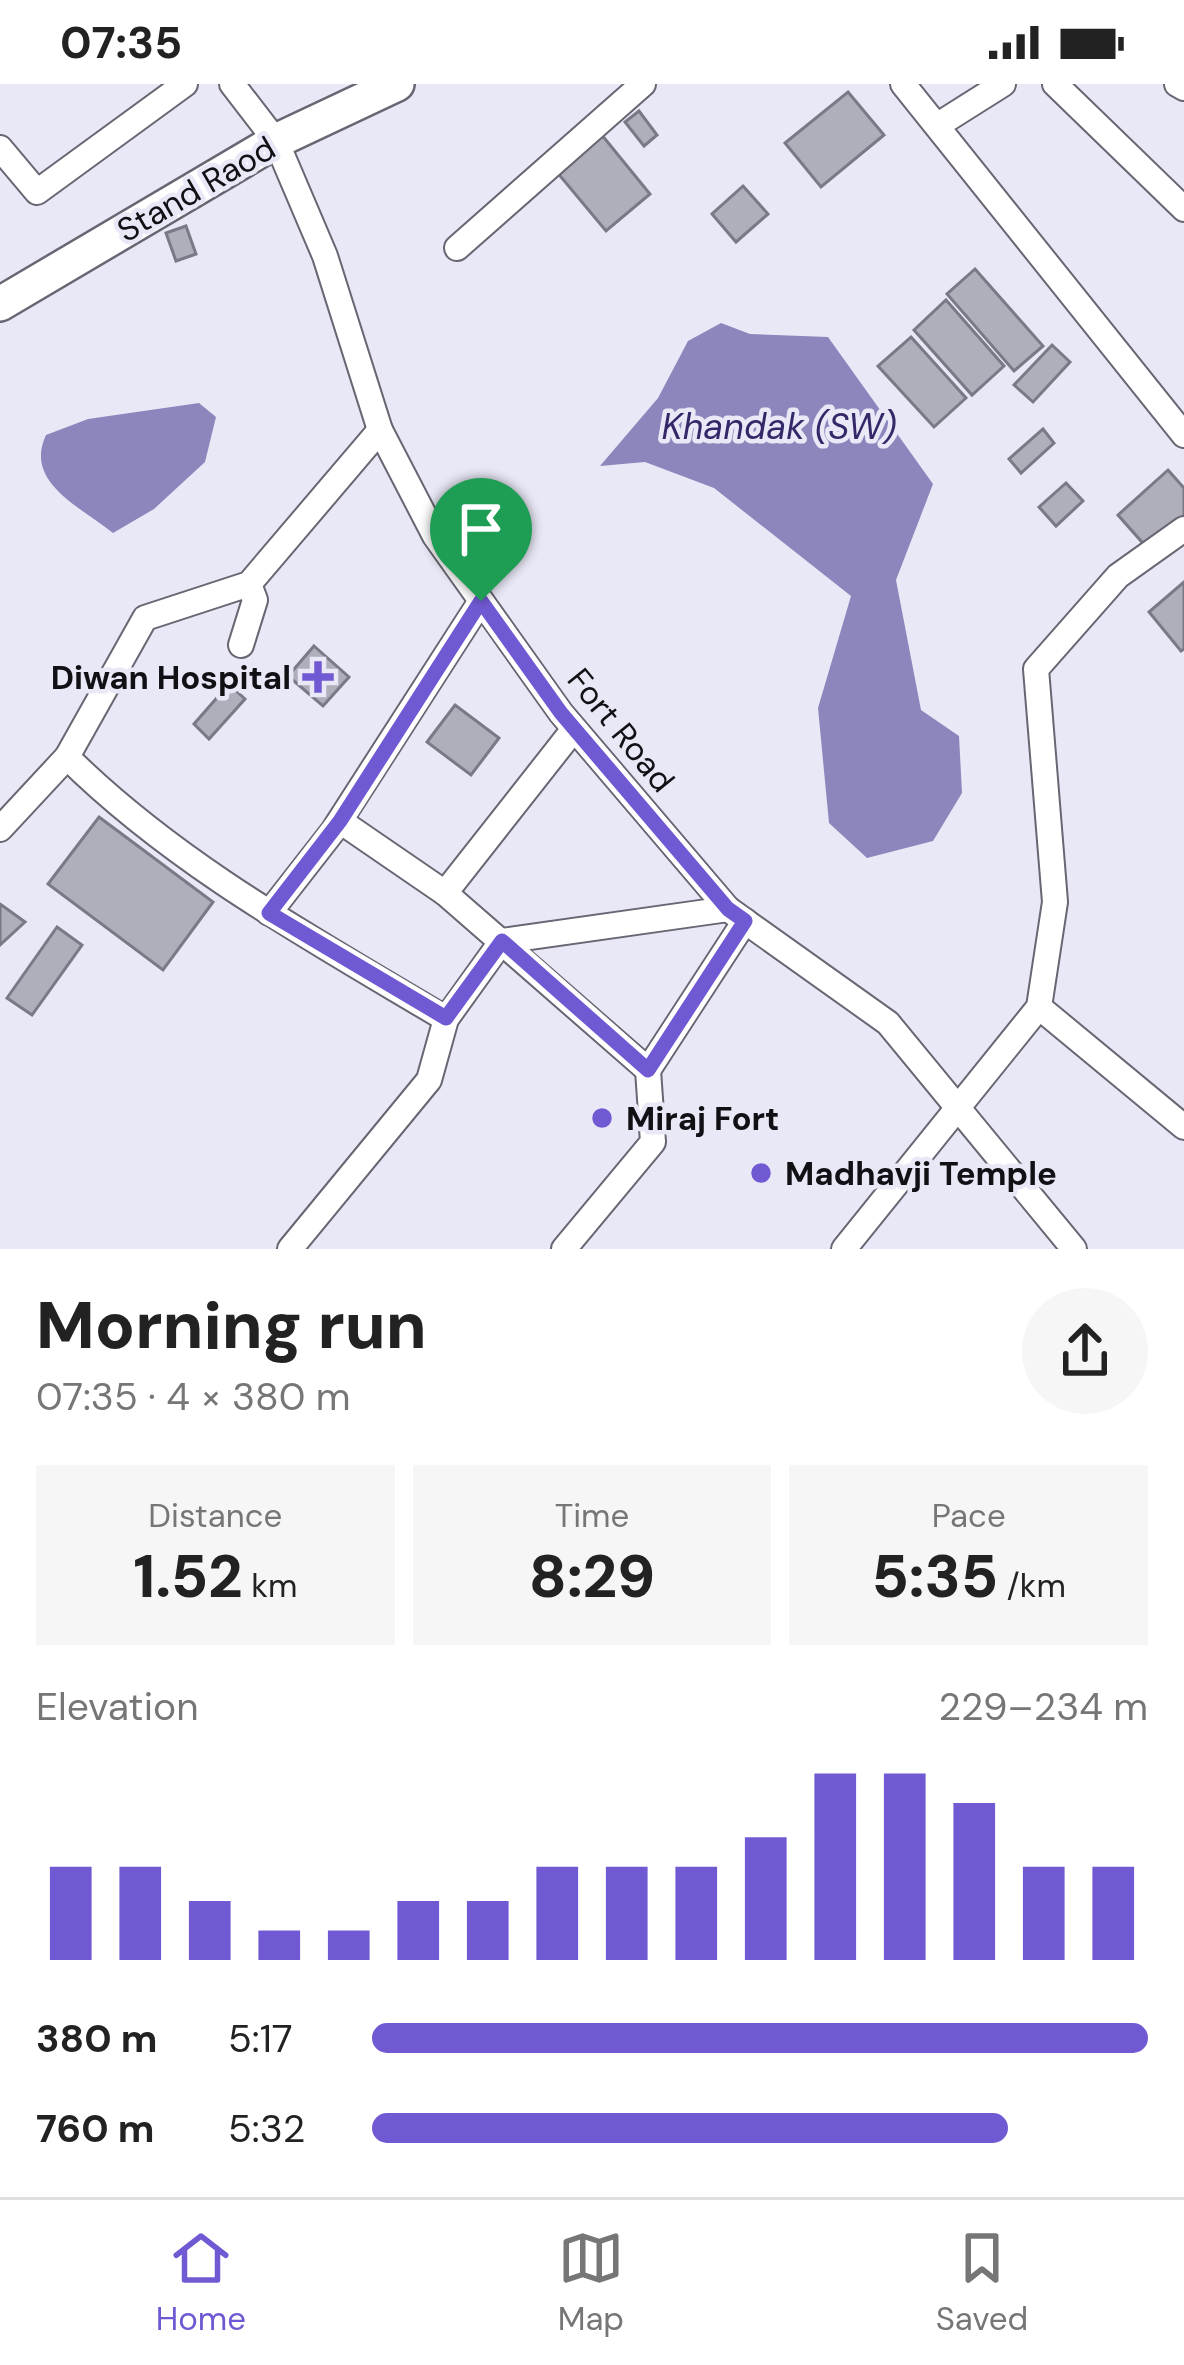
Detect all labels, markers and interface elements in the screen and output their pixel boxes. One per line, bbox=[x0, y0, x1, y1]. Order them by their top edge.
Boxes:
text: 07:35 bbox=[60, 13, 182, 72]
street label: Stand Raod bbox=[109, 126, 283, 252]
water label: Khandak (SW) bbox=[662, 403, 896, 450]
pin bbox=[430, 478, 532, 601]
icon: arrive bbox=[448, 496, 514, 562]
place label: Diwan Hospital bbox=[51, 656, 291, 699]
street label: Fort Road bbox=[558, 659, 684, 801]
marker: Diwan Hospital bbox=[302, 661, 334, 693]
place label: Miraj Fort bbox=[626, 1097, 779, 1140]
marker: Miraj Fort bbox=[589, 1105, 615, 1131]
place label: Madhavji Temple bbox=[785, 1152, 1057, 1195]
marker: Madhavji Temple bbox=[748, 1160, 774, 1186]
text: Morning run bbox=[36, 1283, 427, 1368]
button: share bbox=[1022, 1288, 1148, 1414]
text: 07:35 · 4 × 380 m bbox=[36, 1371, 351, 1422]
text: Distance bbox=[148, 1494, 282, 1537]
text: Time bbox=[555, 1494, 629, 1537]
text: Pace bbox=[932, 1494, 1006, 1537]
text: 1.52 bbox=[133, 1537, 243, 1616]
text: 8:29 bbox=[529, 1537, 655, 1616]
text: 5:35 bbox=[871, 1537, 998, 1616]
text: km bbox=[243, 1564, 297, 1607]
text: /km bbox=[998, 1564, 1066, 1607]
text: Elevation bbox=[36, 1681, 199, 1732]
text: 229–234 m bbox=[939, 1681, 1148, 1732]
text: 380 m bbox=[36, 2013, 158, 2064]
text: 5:17 bbox=[228, 2013, 293, 2064]
text: 760 m bbox=[36, 2103, 155, 2154]
text: 5:32 bbox=[228, 2103, 305, 2154]
tab: Home bbox=[156, 2225, 246, 2340]
tab: Map bbox=[558, 2225, 624, 2340]
tab: Saved bbox=[936, 2225, 1028, 2340]

